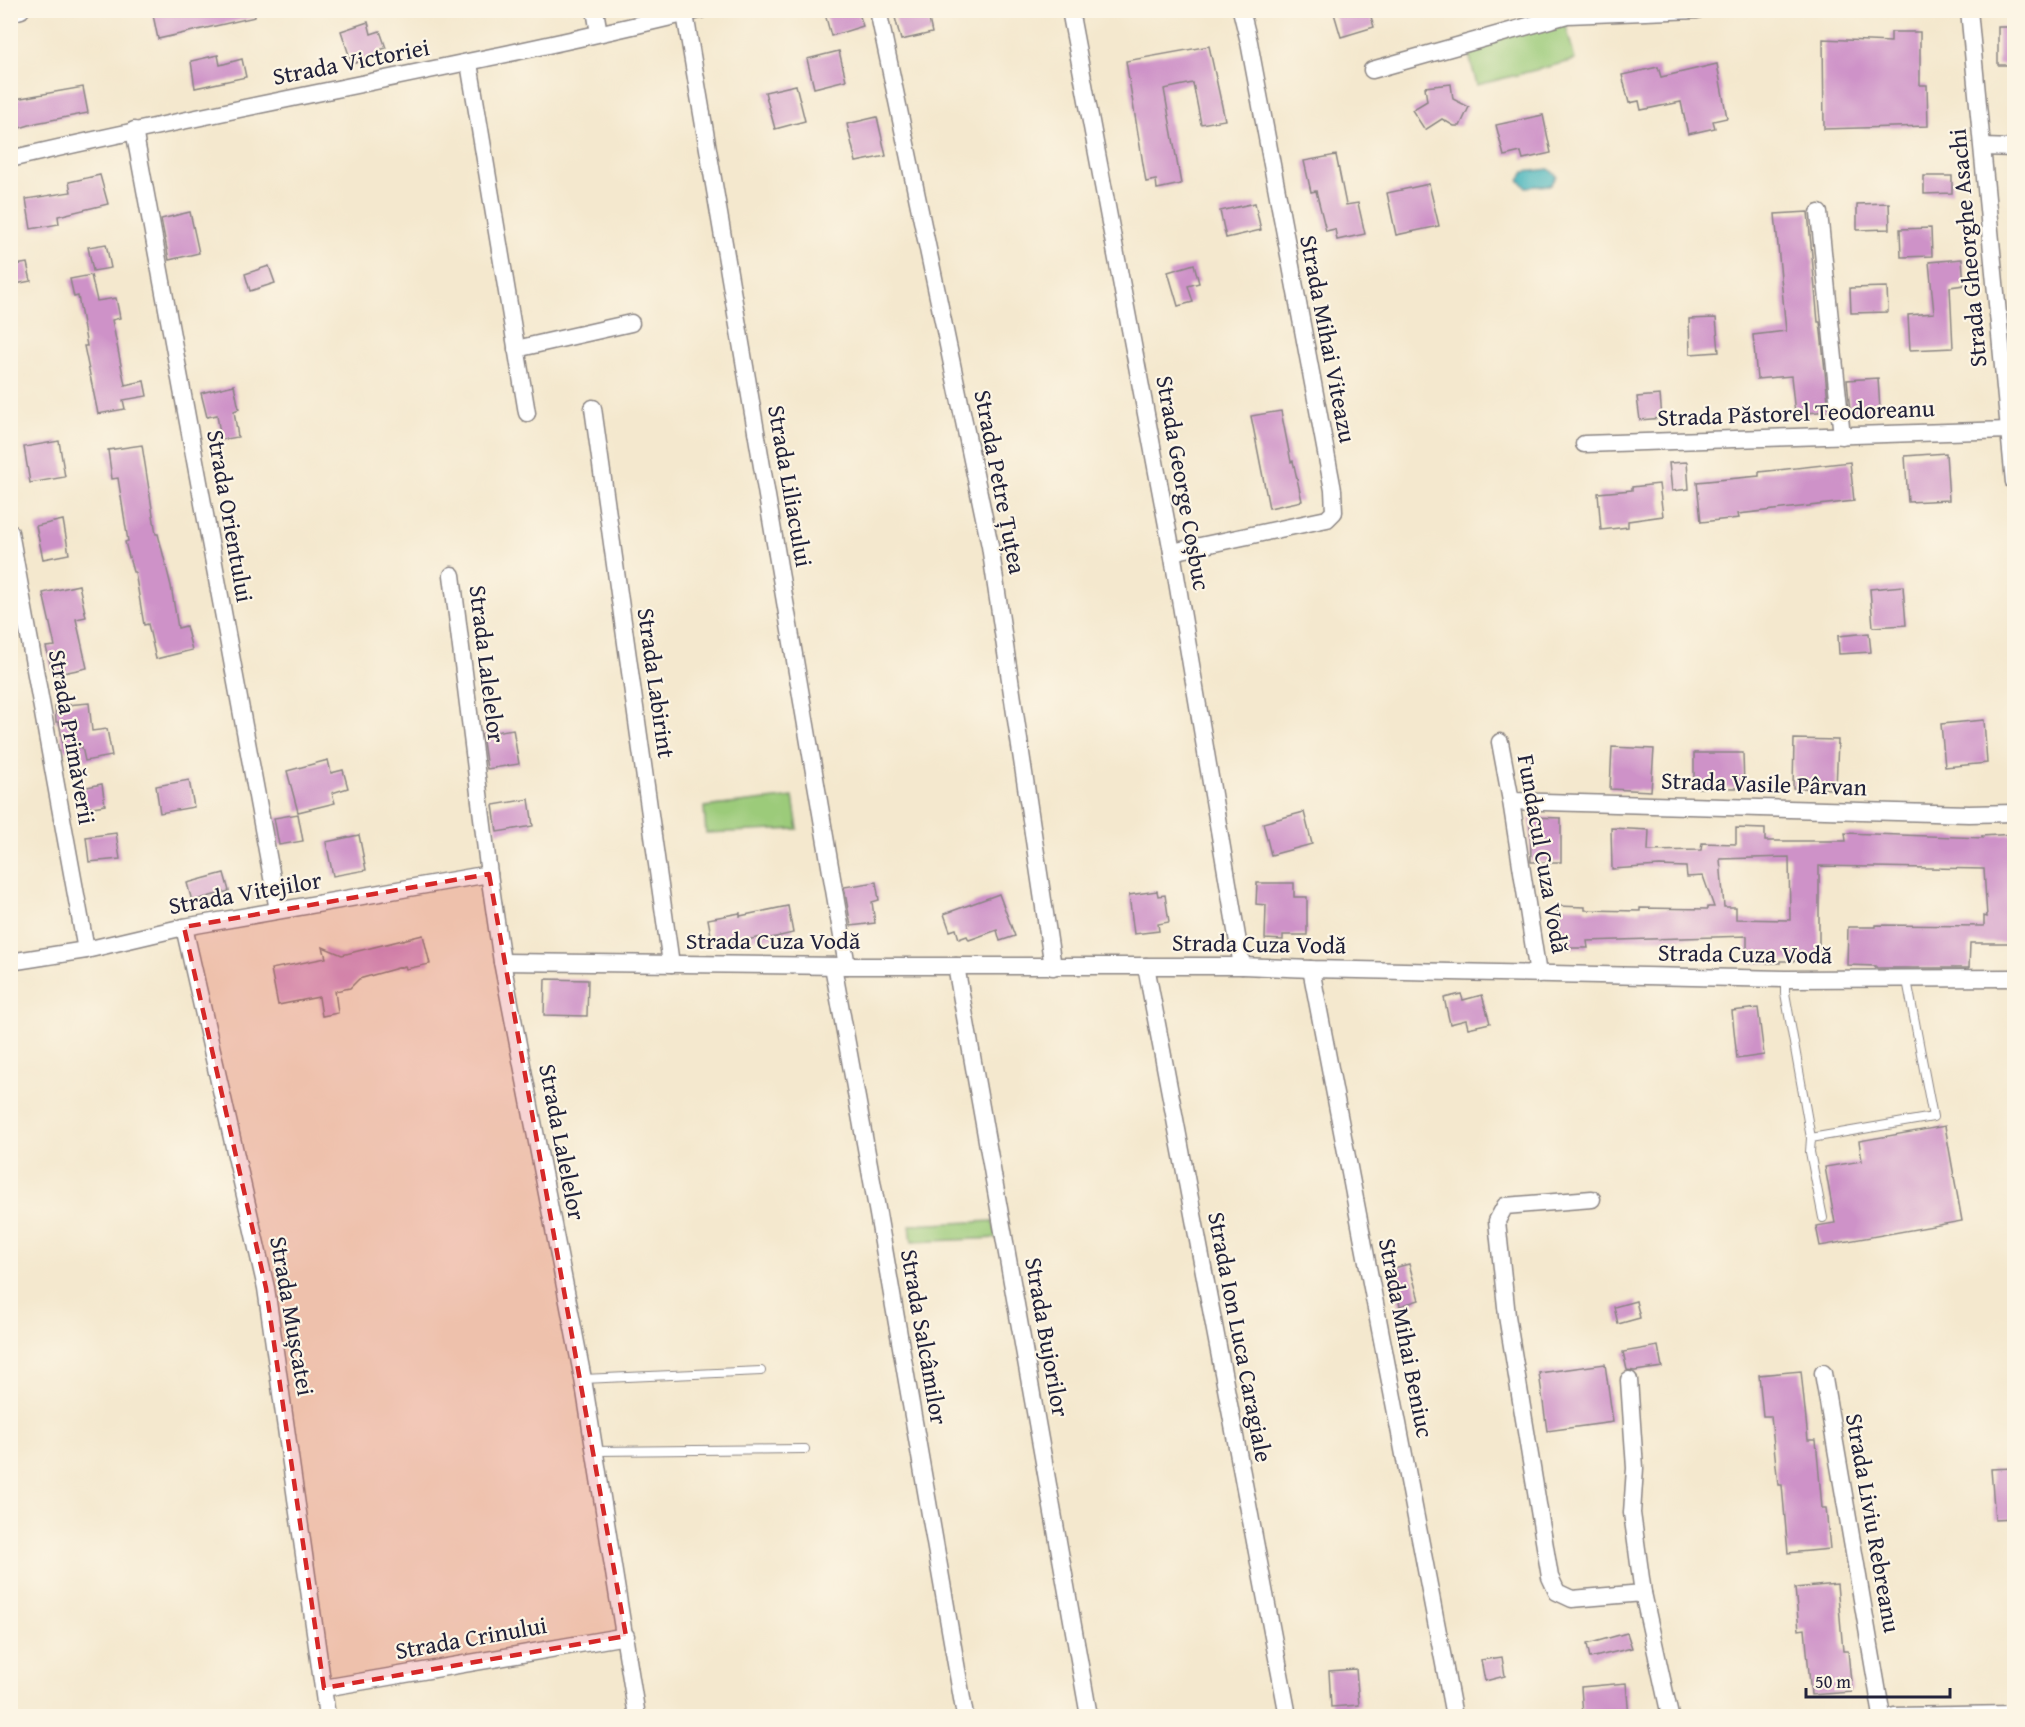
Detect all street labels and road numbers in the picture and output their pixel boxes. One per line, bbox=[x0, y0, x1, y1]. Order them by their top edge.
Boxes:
street label: Strada Victoriei bbox=[269, 29, 433, 94]
street label: Strada Gheorghe Asachi bbox=[1940, 127, 1995, 369]
street label: Strada Mihai Viteazu bbox=[1291, 232, 1366, 446]
street label: Strada George Coșbuc bbox=[1147, 373, 1220, 593]
street label: Strada Petre Țuțea bbox=[965, 387, 1036, 578]
street label: Strada Păstorel Teodoreanu bbox=[1657, 390, 1935, 435]
street label: Strada Liliacului bbox=[759, 402, 822, 570]
street label: Strada Orientului bbox=[198, 427, 263, 605]
street label: Strada Lalelelor bbox=[460, 583, 515, 745]
street label: Strada Labirint bbox=[629, 606, 684, 761]
street label: Strada Primăverii bbox=[40, 647, 105, 827]
street label: Fundacul Cuza Vodă bbox=[1509, 751, 1578, 957]
street label: Strada Vasile Pârvan bbox=[1660, 762, 1868, 805]
street label: Strada Vitejilor bbox=[166, 862, 324, 923]
street label: Strada Cuza Vodă bbox=[686, 923, 861, 958]
street label: Strada Cuza Vodă bbox=[1171, 924, 1347, 963]
street label: Strada Cuza Vodă bbox=[1657, 934, 1833, 973]
street label: Strada Lalelelor bbox=[530, 1061, 595, 1223]
street label: Strada Ion Luca Caragiale bbox=[1199, 1209, 1282, 1465]
street label: Strada Mușcatei bbox=[261, 1233, 324, 1399]
street label: Strada Mihai Beniuc bbox=[1370, 1235, 1443, 1441]
street label: Strada Salcâmilor bbox=[892, 1246, 957, 1428]
street label: Strada Bujorilor bbox=[1016, 1254, 1079, 1420]
street label: Strada Liviu Rebreanu bbox=[1837, 1410, 1910, 1635]
street label: Strada Crinului bbox=[392, 1607, 550, 1668]

